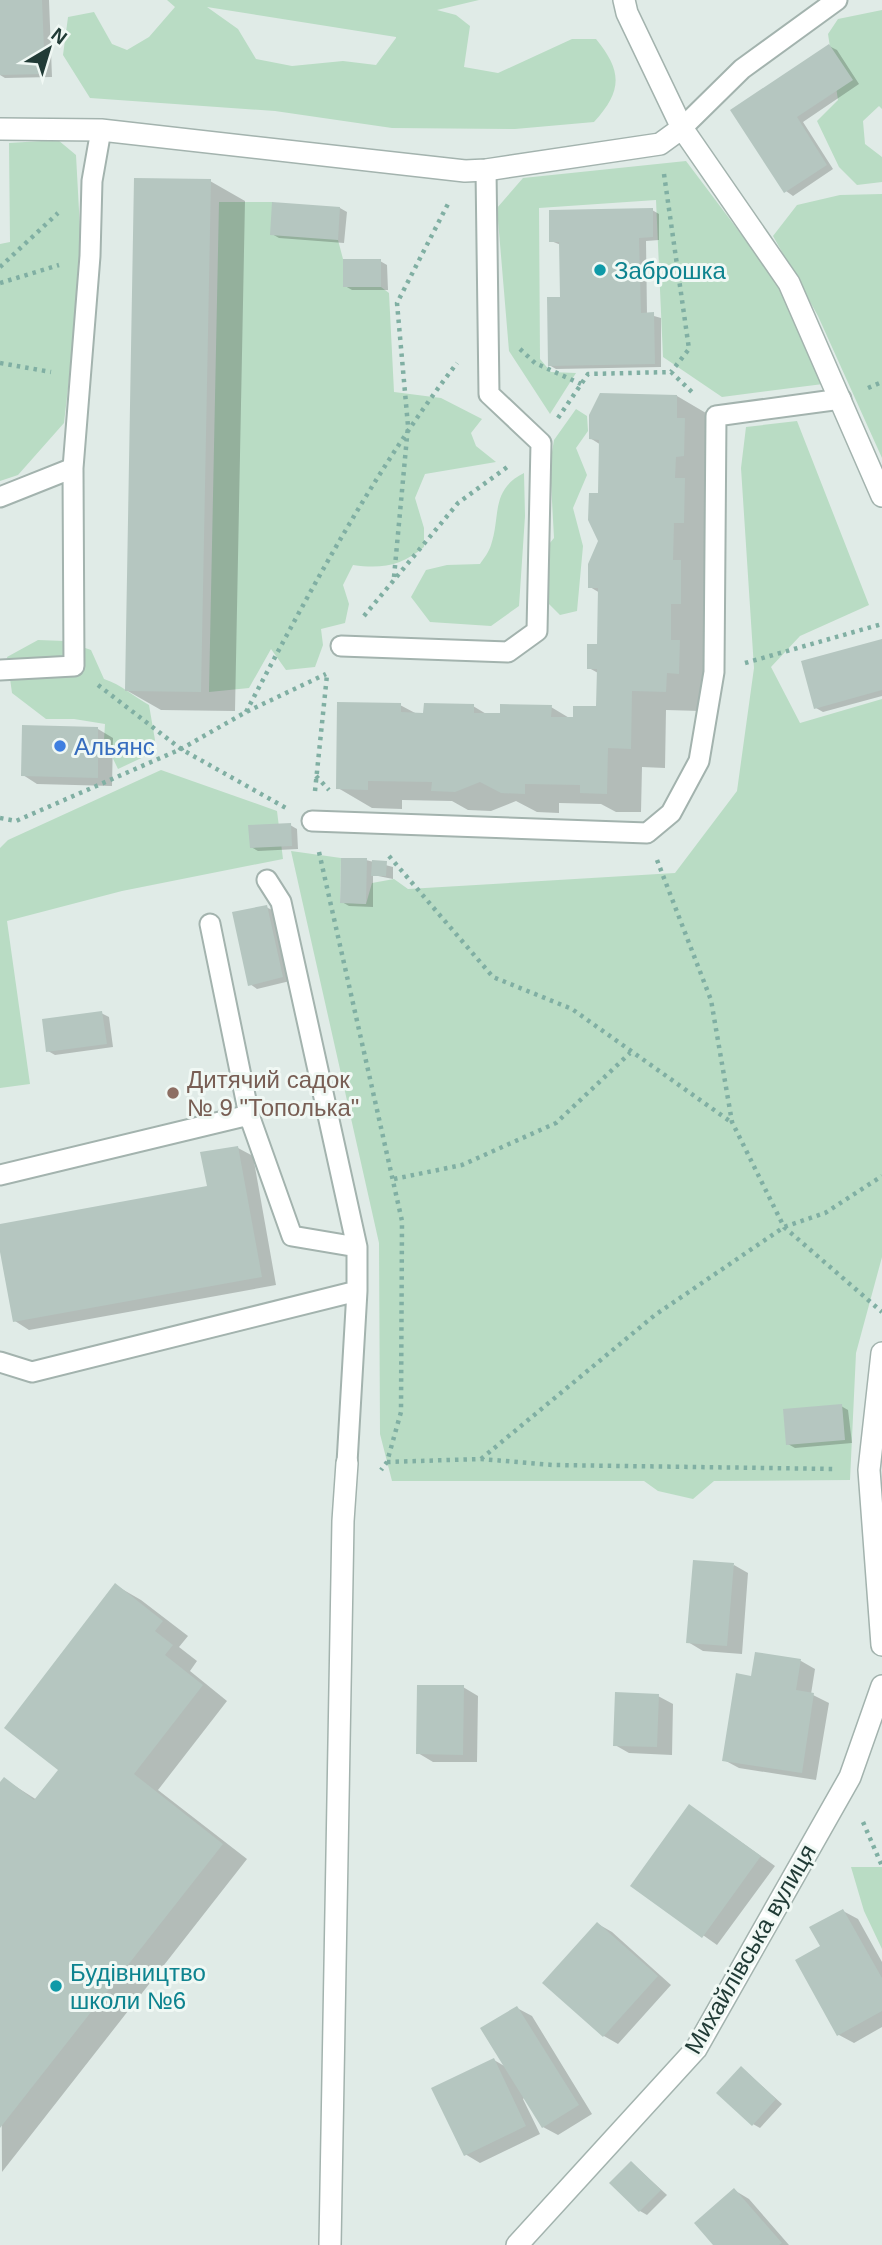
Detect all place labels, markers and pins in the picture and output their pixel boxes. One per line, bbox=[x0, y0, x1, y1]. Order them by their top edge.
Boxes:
place label: Заброшка bbox=[614, 257, 727, 284]
marker: Заброшка bbox=[592, 262, 608, 278]
place label: Альянс bbox=[74, 733, 155, 760]
marker: Альянс bbox=[52, 738, 68, 754]
place label: Дитячий садок № 9 "Тополька" bbox=[187, 1066, 359, 1121]
marker: Дитячий садок № 9 "Тополька" bbox=[165, 1085, 181, 1101]
place label: Будівництво школи №6 bbox=[70, 1959, 206, 2014]
marker: Будівництво школи №6 bbox=[48, 1978, 64, 1994]

